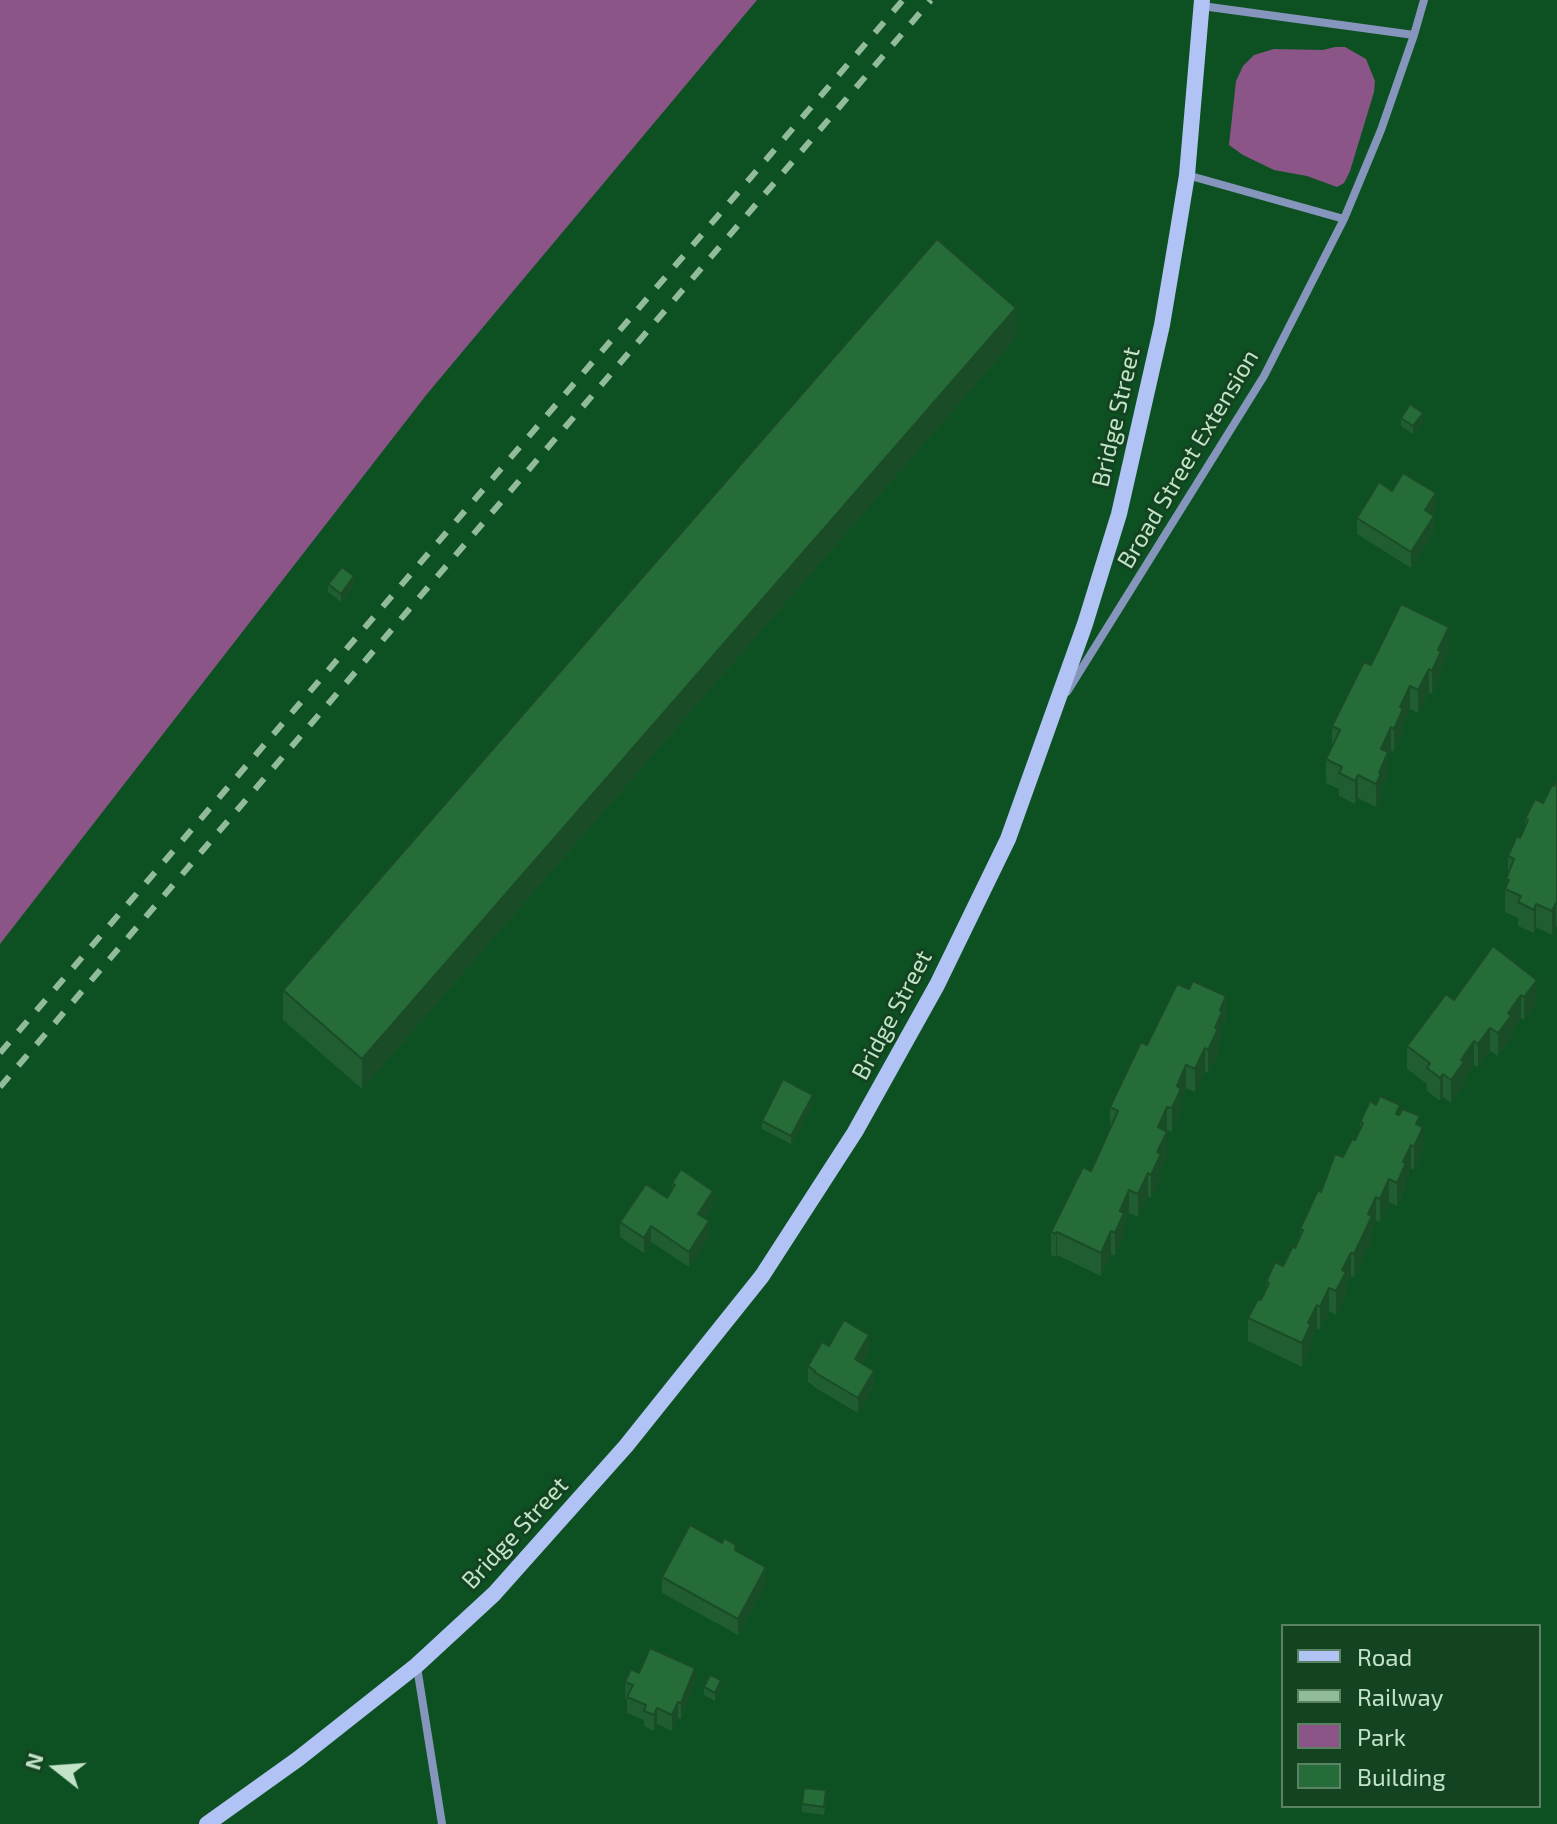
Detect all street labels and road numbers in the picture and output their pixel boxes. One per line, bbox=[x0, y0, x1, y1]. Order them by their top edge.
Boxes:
street label: Bridge Street bbox=[1086, 344, 1146, 490]
street label: Broad Street Extension bbox=[1111, 344, 1265, 574]
street label: Bridge Street bbox=[846, 945, 938, 1085]
street label: Bridge Street bbox=[456, 1471, 574, 1595]

